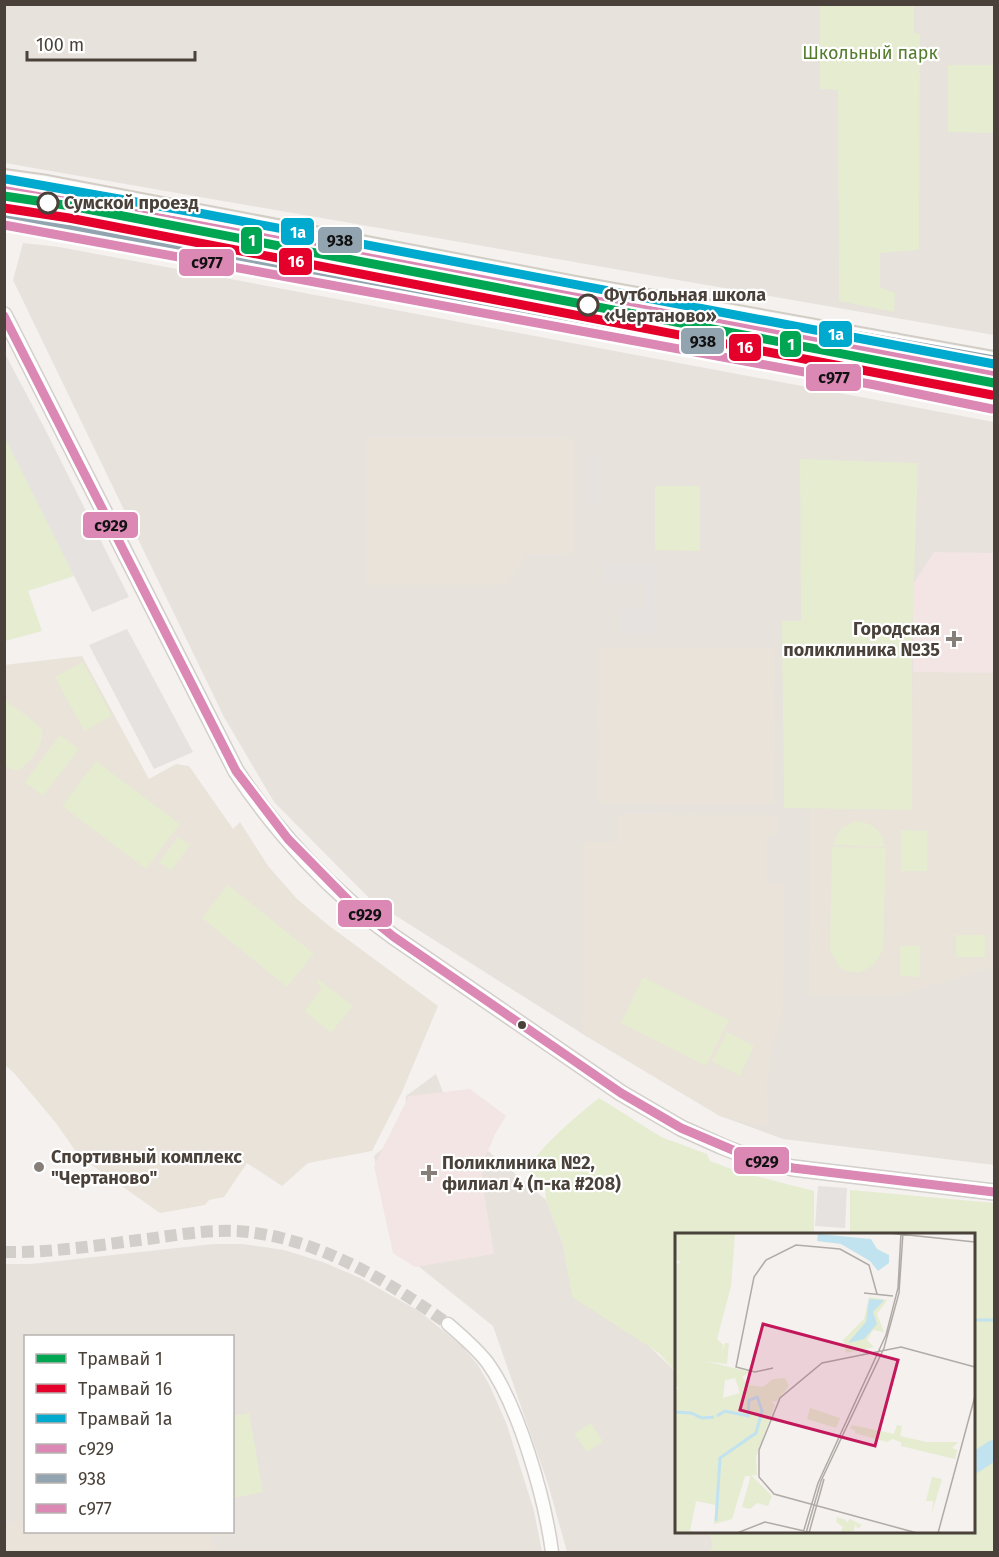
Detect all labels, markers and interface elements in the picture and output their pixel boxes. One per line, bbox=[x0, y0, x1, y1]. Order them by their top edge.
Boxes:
scale bar bbox=[27, 24, 195, 62]
text: 100 m bbox=[36, 34, 84, 56]
park label: Школьный парк bbox=[802, 42, 939, 64]
marker: Сумской проезд bbox=[37, 192, 59, 214]
place label: Сумской проезд bbox=[64, 192, 198, 214]
line badge: 1а bbox=[280, 217, 315, 246]
text: 1а bbox=[290, 223, 306, 242]
line badge: 1 bbox=[240, 226, 263, 255]
line badge: 938 bbox=[317, 226, 363, 254]
text: 1 bbox=[248, 231, 256, 250]
text: 938 bbox=[327, 231, 353, 250]
line badge: 16 bbox=[278, 247, 313, 276]
line badge: с977 bbox=[178, 248, 235, 277]
text: 16 bbox=[288, 252, 304, 271]
text: с977 bbox=[191, 253, 223, 272]
place label: Футбольная школа «Чертаново» bbox=[604, 284, 766, 327]
marker: Футбольная школа «Чертаново» bbox=[577, 294, 599, 316]
line badge: 1а bbox=[818, 320, 853, 348]
text: 1а bbox=[828, 325, 844, 344]
line badge: 938 bbox=[680, 327, 725, 355]
line badge: 1 bbox=[779, 330, 802, 358]
text: 938 bbox=[690, 332, 716, 351]
line badge: 16 bbox=[728, 333, 762, 362]
text: 1 bbox=[787, 335, 795, 354]
text: 16 bbox=[737, 338, 753, 357]
line badge: с977 bbox=[805, 363, 862, 392]
text: с977 bbox=[818, 368, 850, 387]
line badge: с929 bbox=[82, 511, 139, 539]
text: с929 bbox=[94, 516, 128, 535]
place label: Городская поликлиника №35 bbox=[783, 618, 940, 661]
marker: Городская поликлиника №35 bbox=[945, 630, 963, 648]
line badge: с929 bbox=[337, 899, 393, 928]
text: с929 bbox=[348, 905, 382, 924]
unlabelled marker bbox=[516, 1019, 528, 1031]
place label: Спортивный комплекс "Чертаново" bbox=[51, 1146, 242, 1189]
line badge: с929 bbox=[733, 1146, 790, 1175]
place label: Поликлиника №2, филиал 4 (п-ка #208) bbox=[442, 1152, 621, 1195]
text: с929 bbox=[745, 1152, 779, 1171]
marker: Спортивный комплекс "Чертаново" bbox=[32, 1160, 46, 1174]
marker: Поликлиника №2, филиал 4 (п-ка #208) bbox=[420, 1164, 438, 1182]
inset map bbox=[675, 1233, 975, 1533]
legend bbox=[24, 1335, 234, 1533]
text: Трамвай 1 bbox=[78, 1348, 163, 1370]
text: Трамвай 16 bbox=[78, 1378, 172, 1400]
text: Трамвай 1а bbox=[78, 1408, 173, 1430]
text: с929 bbox=[78, 1438, 114, 1460]
text: 938 bbox=[78, 1468, 106, 1490]
text: с977 bbox=[78, 1498, 112, 1520]

